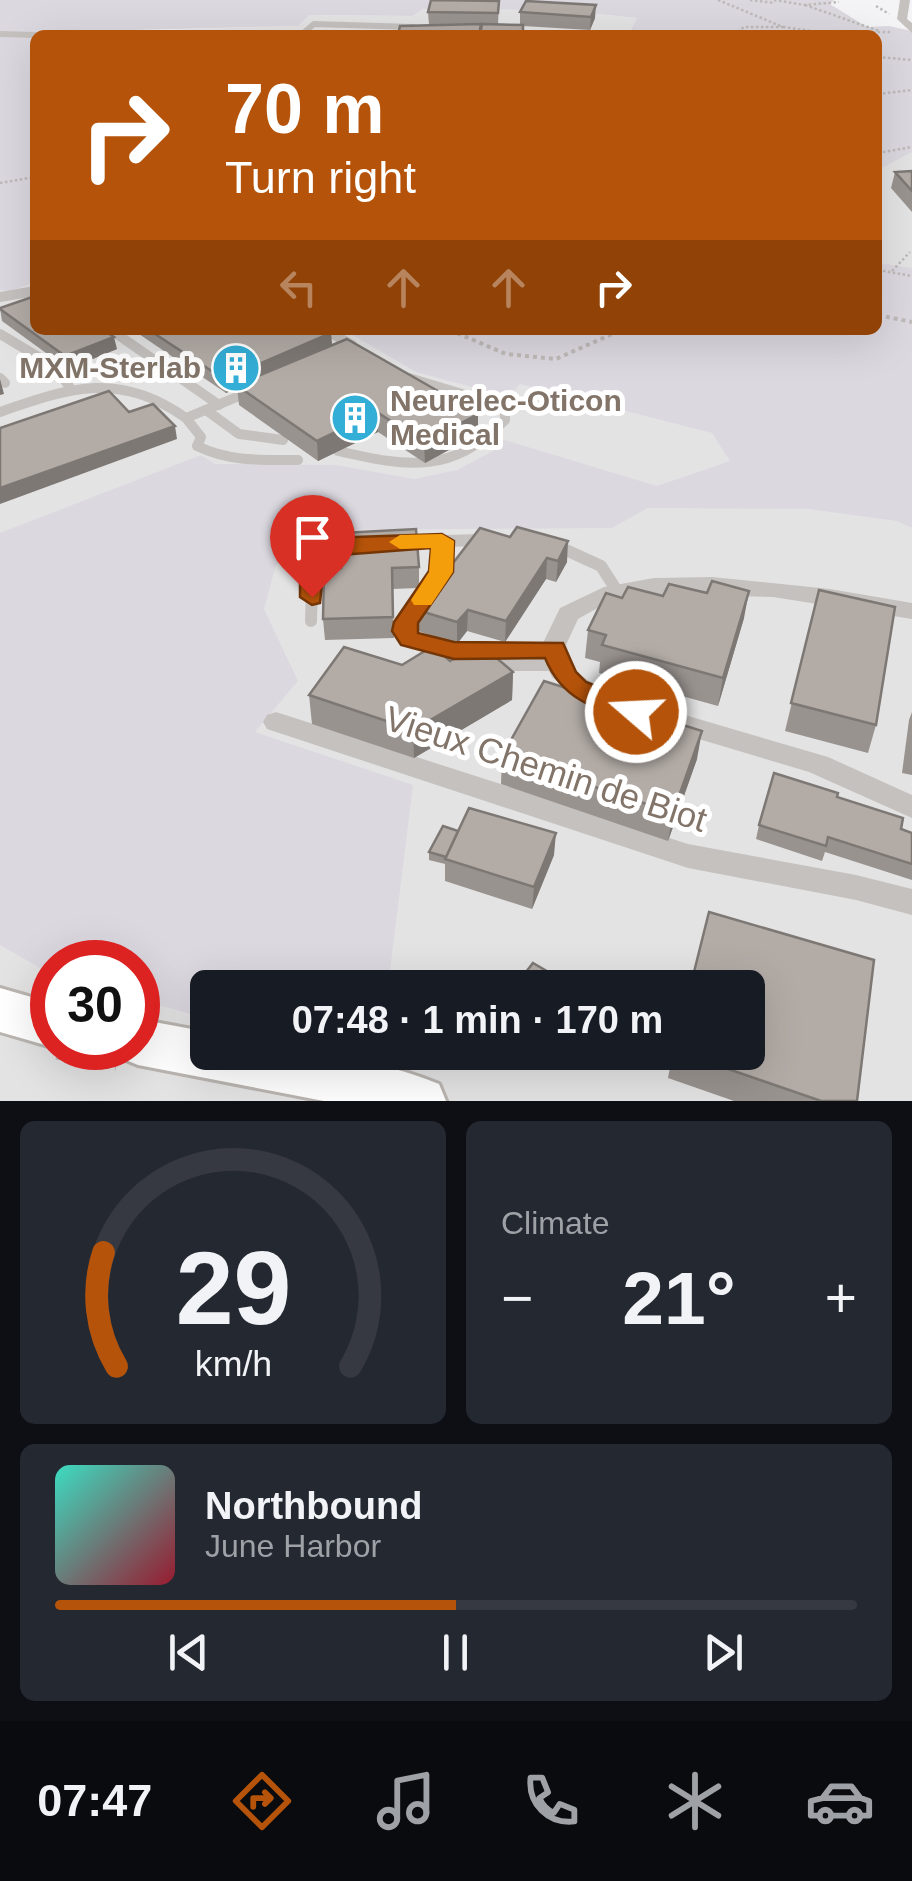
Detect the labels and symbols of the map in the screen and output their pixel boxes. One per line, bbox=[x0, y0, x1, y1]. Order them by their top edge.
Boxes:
building icon: MXM-Sterlab bbox=[210, 342, 262, 394]
place label: MXM-Sterlab bbox=[19, 351, 201, 384]
place label: Neurelec-Oticon Medical bbox=[390, 384, 622, 451]
building icon: Neurelec-Oticon Medical bbox=[329, 392, 381, 444]
pin bbox=[270, 495, 355, 598]
position arrow bbox=[584, 660, 688, 764]
street label: Vieux Chemin de Biot bbox=[380, 698, 712, 839]
speed limit sign: 30 bbox=[30, 940, 160, 1070]

